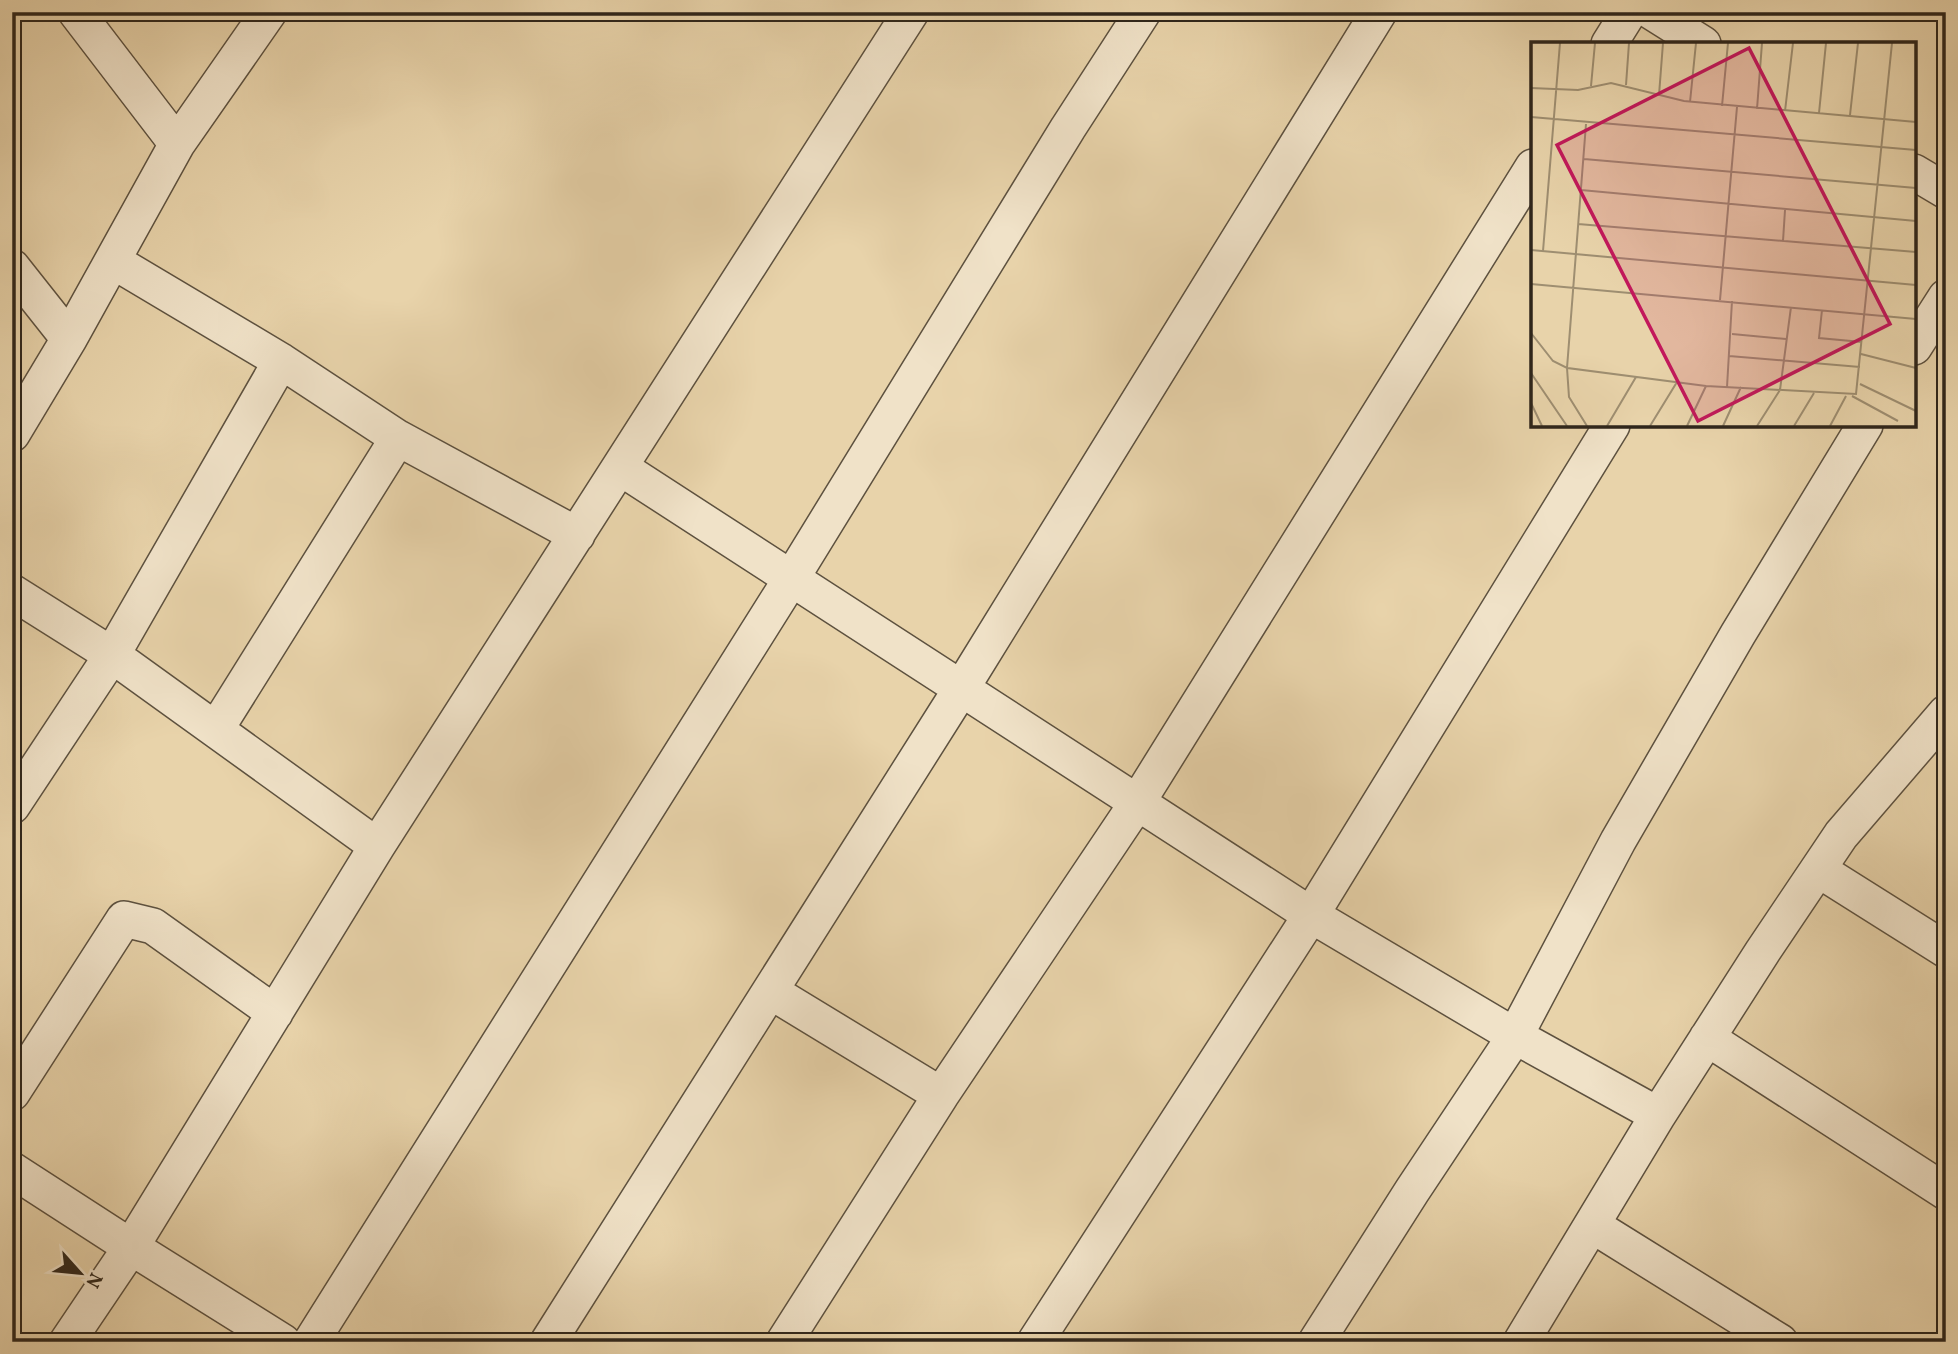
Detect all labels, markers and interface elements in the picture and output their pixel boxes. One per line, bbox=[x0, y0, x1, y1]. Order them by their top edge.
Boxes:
inset map bbox=[1531, 42, 1916, 427]
north arrow bbox=[46, 1238, 116, 1308]
text: N bbox=[79, 1268, 108, 1292]

